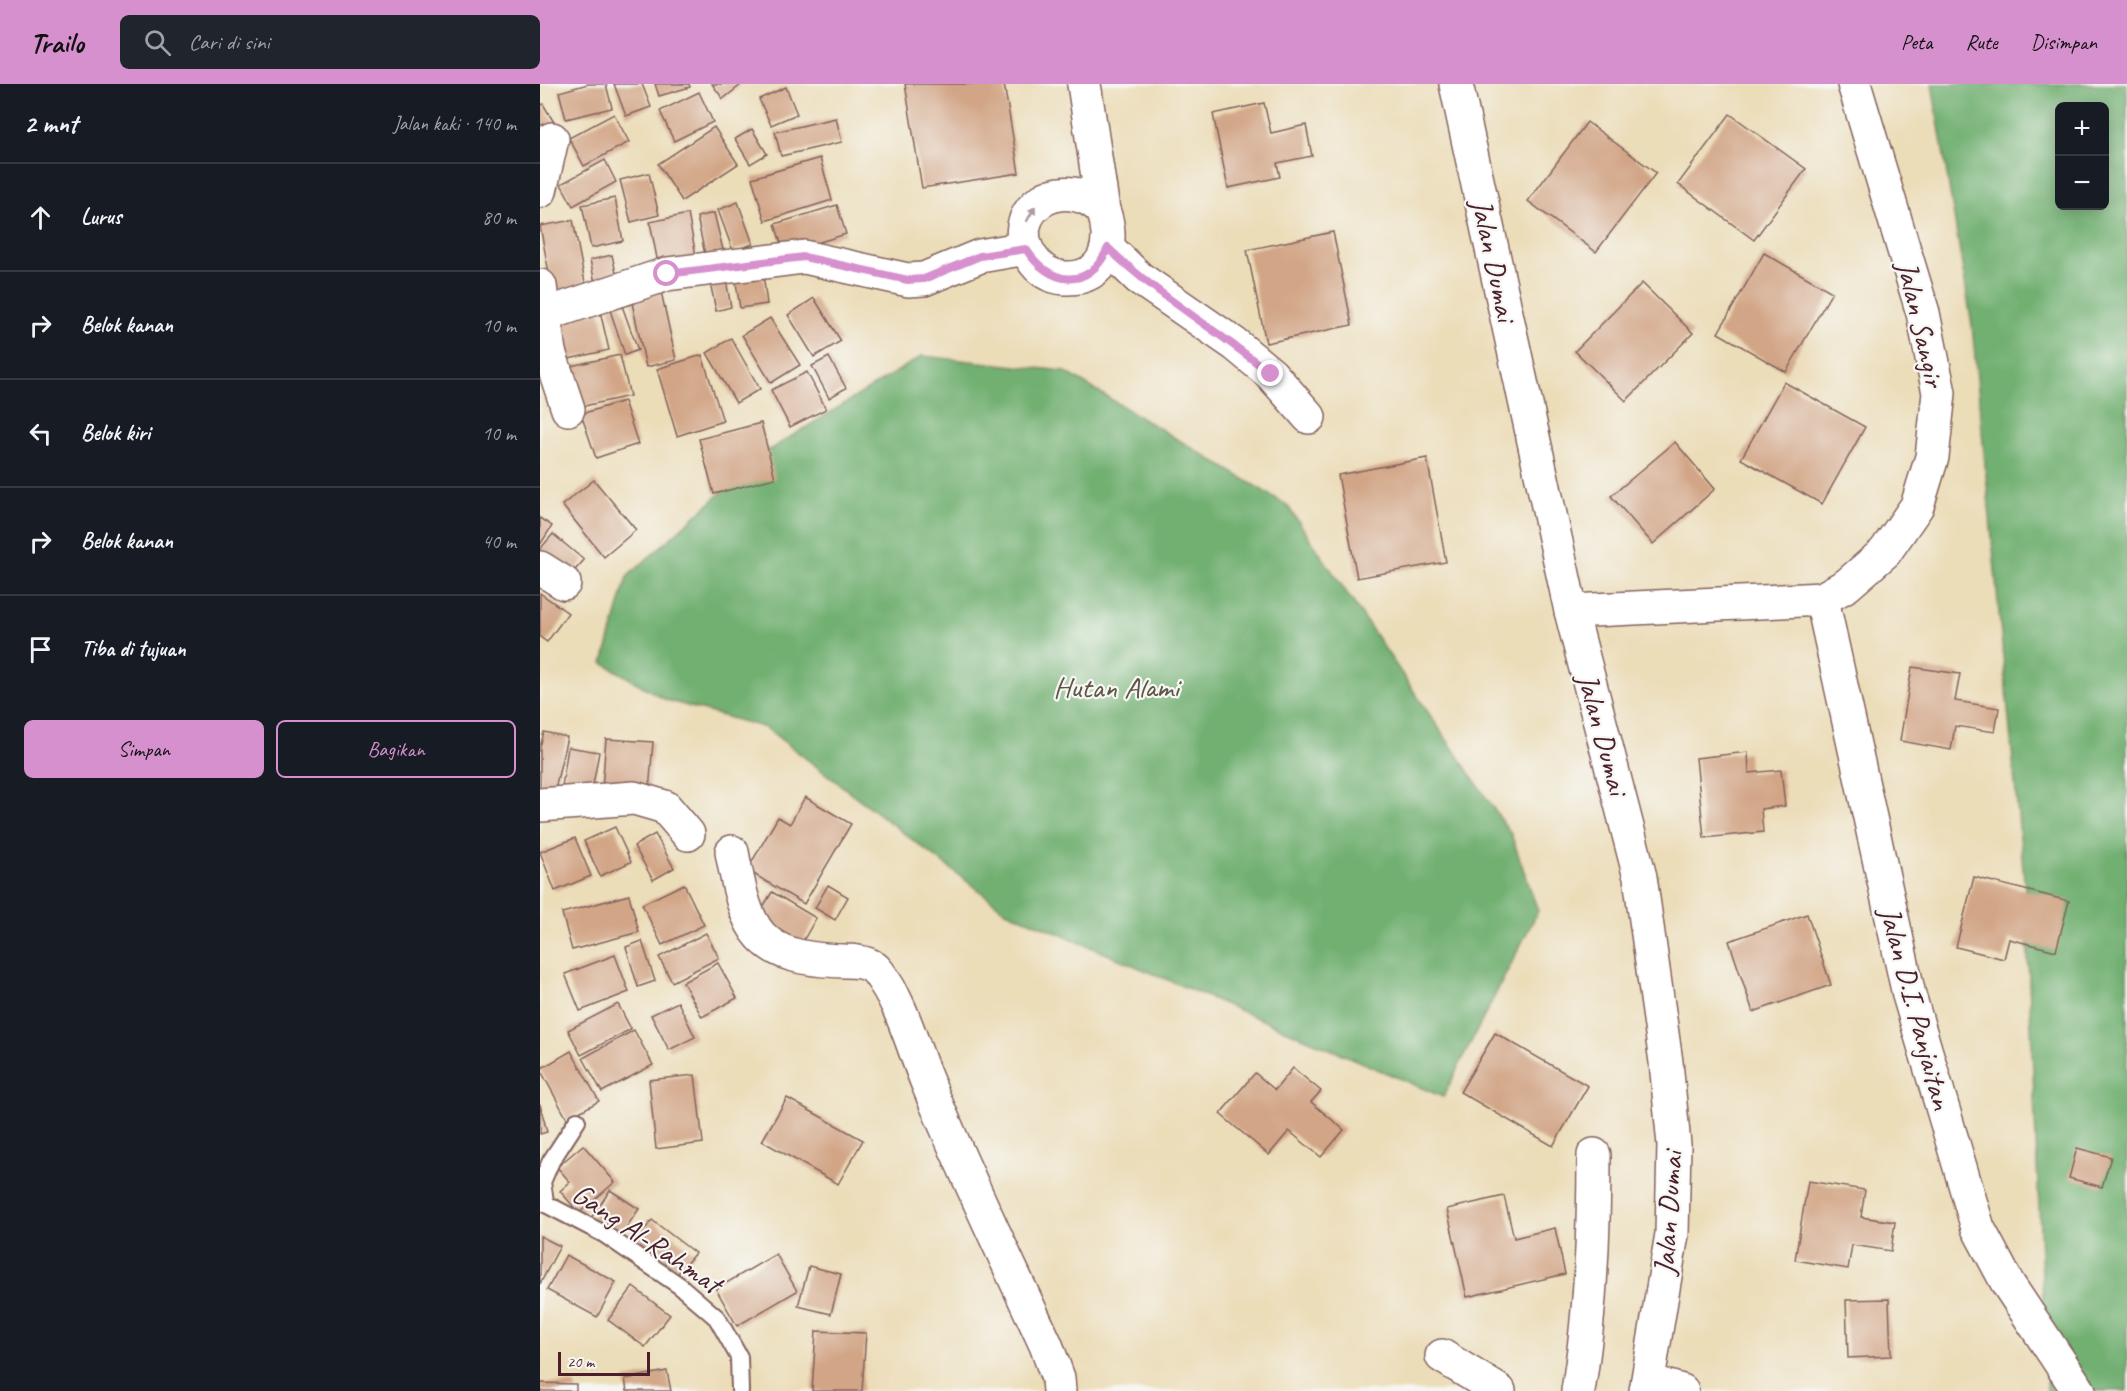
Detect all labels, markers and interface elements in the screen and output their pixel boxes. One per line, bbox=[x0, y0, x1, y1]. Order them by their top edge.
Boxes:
search box bbox=[120, 15, 540, 69]
text: Trailo bbox=[30, 25, 84, 60]
icon: search bbox=[141, 26, 174, 59]
text: Cari di sini bbox=[189, 28, 270, 56]
text: Peta bbox=[1901, 29, 1932, 55]
text: Rute bbox=[1965, 29, 1998, 55]
text: Disimpan bbox=[2031, 29, 2097, 55]
map controls bbox=[2055, 102, 2109, 210]
button: + bbox=[2055, 102, 2109, 156]
text: 2 mnt bbox=[24, 107, 77, 140]
text: Jalan kaki · 140 m bbox=[393, 111, 516, 136]
button: − bbox=[2055, 156, 2109, 210]
street label: Jalan Dumai bbox=[1462, 194, 1526, 328]
icon: ahead bbox=[24, 201, 57, 234]
text: Lurus bbox=[81, 203, 121, 231]
text: 80 m bbox=[482, 205, 516, 230]
one-way arrow bbox=[1026, 205, 1036, 222]
street label: Jalan Sangir bbox=[1888, 256, 1954, 393]
route start bbox=[653, 260, 679, 286]
icon: right bbox=[24, 309, 57, 342]
text: Belok kanan bbox=[81, 311, 173, 339]
text: 10 m bbox=[482, 313, 516, 338]
route end bbox=[1257, 360, 1283, 386]
icon: left bbox=[24, 417, 57, 450]
text: Belok kiri bbox=[81, 419, 150, 447]
text: 10 m bbox=[482, 421, 516, 446]
icon: right bbox=[24, 525, 57, 558]
text: Belok kanan bbox=[81, 527, 173, 555]
text: 40 m bbox=[482, 529, 516, 554]
icon: arrive bbox=[24, 633, 57, 666]
text: Tiba di tujuan bbox=[81, 635, 186, 663]
street label: Jalan Dumai bbox=[1568, 667, 1638, 802]
park label: Hutan Alami bbox=[1053, 668, 1182, 706]
button: Simpan bbox=[24, 720, 264, 778]
button: Bagikan bbox=[276, 720, 516, 778]
street label: Jalan D.I. Panjaitan bbox=[1870, 901, 1962, 1115]
street label: Jalan Dumai bbox=[1645, 1147, 1692, 1278]
street label: Gang Al-Rahmat bbox=[565, 1174, 732, 1304]
scale bar bbox=[558, 1349, 650, 1376]
text: 20 m bbox=[567, 1352, 594, 1372]

